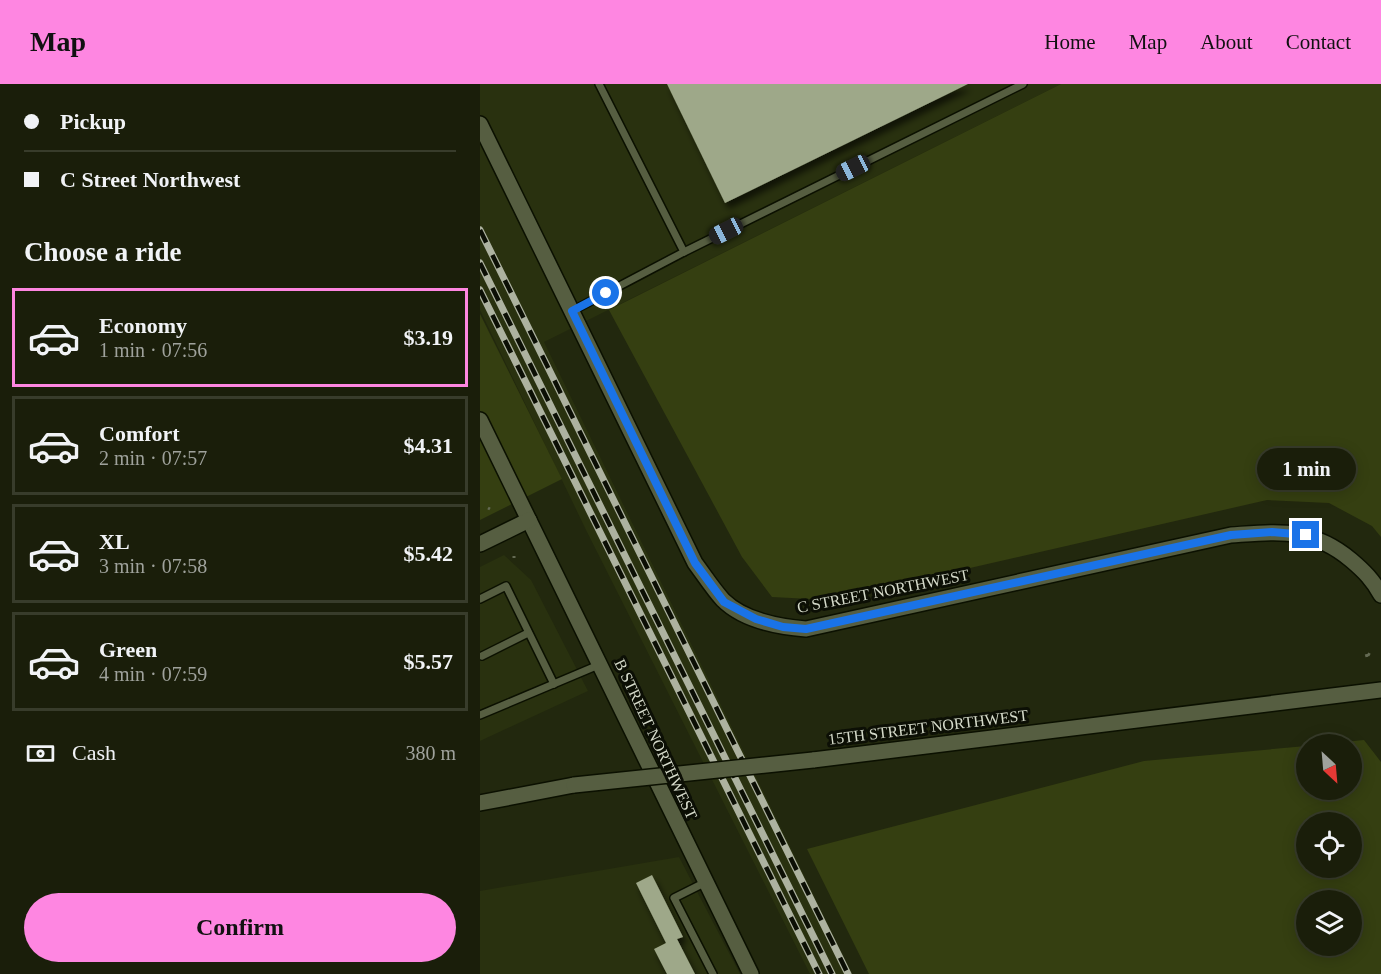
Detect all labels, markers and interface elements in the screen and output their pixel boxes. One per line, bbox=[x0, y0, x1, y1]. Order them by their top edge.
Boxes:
text: Map bbox=[30, 26, 86, 57]
text: Home bbox=[1044, 30, 1096, 54]
text: Map bbox=[1129, 30, 1167, 54]
text: About bbox=[1200, 30, 1253, 54]
text: Contact bbox=[1286, 30, 1351, 54]
text: Pickup bbox=[60, 109, 126, 134]
car bbox=[833, 152, 873, 184]
text: C Street Northwest bbox=[60, 167, 240, 192]
car bbox=[706, 215, 746, 247]
text: Choose a ride bbox=[24, 237, 182, 267]
route start bbox=[592, 279, 619, 306]
icon: car bbox=[27, 311, 81, 365]
text: Economy bbox=[99, 313, 187, 338]
text: $3.19 bbox=[404, 325, 453, 350]
text: 1 min · 07:56 bbox=[99, 339, 207, 361]
icon: car bbox=[27, 419, 81, 473]
text: Comfort bbox=[99, 421, 180, 446]
text: $4.31 bbox=[404, 433, 453, 458]
text: 2 min · 07:57 bbox=[99, 447, 207, 469]
callout: 1 min bbox=[1256, 448, 1356, 490]
text: 1 min bbox=[1282, 458, 1331, 480]
route end bbox=[1292, 521, 1319, 548]
icon: car bbox=[27, 527, 81, 581]
text: XL bbox=[99, 529, 130, 554]
text: $5.42 bbox=[404, 541, 453, 566]
text: 3 min · 07:58 bbox=[99, 555, 207, 577]
street label: C STREET NORTHWEST bbox=[796, 566, 971, 616]
icon: car bbox=[27, 635, 81, 689]
text: Green bbox=[99, 637, 157, 662]
text: $5.57 bbox=[404, 649, 453, 674]
street label: B STREET NORTHWEST bbox=[611, 656, 701, 822]
text: 4 min · 07:59 bbox=[99, 663, 207, 685]
street label: 15TH STREET NORTHWEST bbox=[827, 706, 1029, 748]
north arrow bbox=[1296, 734, 1362, 800]
map controls bbox=[1296, 734, 1362, 956]
icon: cash bbox=[24, 737, 57, 770]
text: Cash bbox=[72, 740, 116, 765]
text: 380 m bbox=[405, 742, 456, 764]
button: locate bbox=[1296, 812, 1362, 878]
button: layers bbox=[1296, 890, 1362, 956]
button: Confirm bbox=[24, 893, 456, 962]

